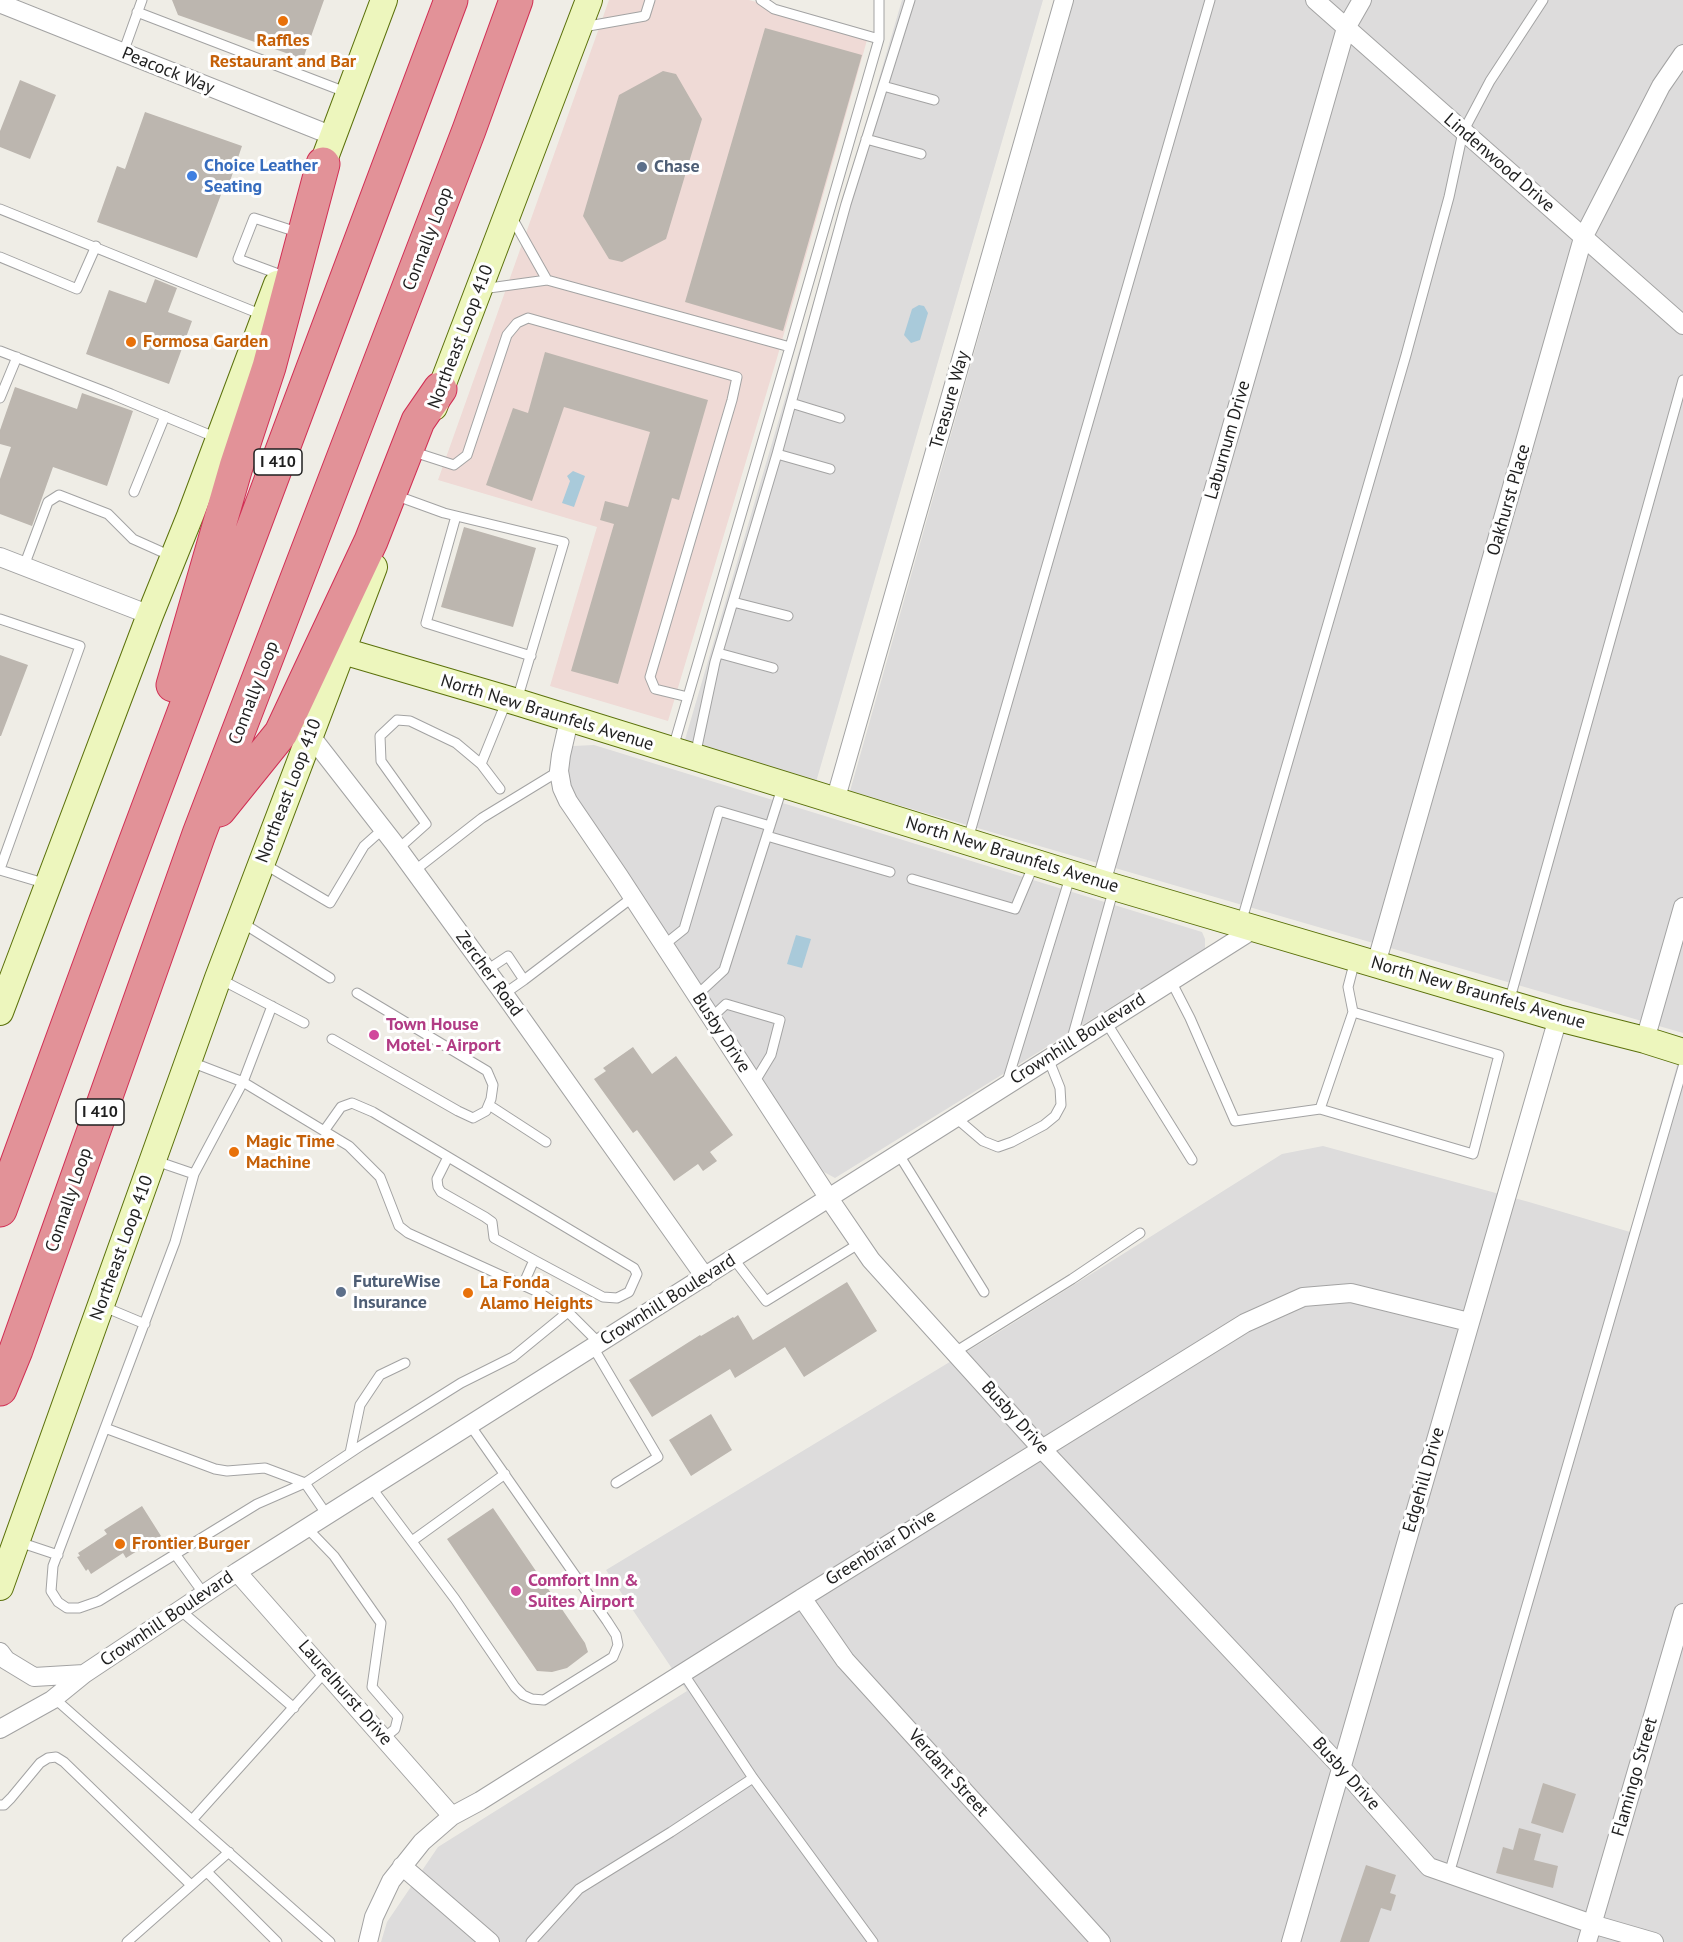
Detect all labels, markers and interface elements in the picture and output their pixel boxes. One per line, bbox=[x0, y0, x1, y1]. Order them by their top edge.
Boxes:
marker: Raffles Restaurant and Bar bbox=[276, 14, 290, 28]
place label: Raffles Restaurant and Bar bbox=[210, 30, 356, 72]
street label: Peacock Way bbox=[119, 43, 217, 99]
street label: Lindenwood Drive bbox=[1439, 109, 1559, 217]
place label: Choice Leather Seating bbox=[204, 155, 318, 198]
place label: Chase bbox=[654, 156, 700, 178]
marker: Chase bbox=[635, 160, 649, 174]
marker: Choice Leather Seating bbox=[185, 169, 199, 183]
street label: Connally Loop bbox=[398, 184, 458, 294]
street label: Northeast Loop 410 bbox=[424, 262, 498, 412]
place label: Formosa Garden bbox=[143, 331, 268, 353]
marker: Formosa Garden bbox=[124, 335, 138, 349]
street label: Treasure Way bbox=[926, 348, 974, 452]
street label: Laburnum Drive bbox=[1201, 378, 1255, 502]
street label: Oakhurst Place bbox=[1483, 442, 1535, 558]
road number: I 410 bbox=[254, 449, 302, 475]
street label: Connally Loop bbox=[224, 638, 284, 748]
street label: North New Braunfels Avenue bbox=[438, 670, 656, 756]
street label: Northeast Loop 410 bbox=[252, 716, 326, 866]
street label: North New Braunfels Avenue bbox=[903, 812, 1121, 898]
street label: Zercher Road bbox=[451, 927, 527, 1021]
street label: North New Braunfels Avenue bbox=[1368, 952, 1588, 1034]
street label: Busby Drive bbox=[687, 989, 755, 1077]
street label: Crownhill Boulevard bbox=[1006, 989, 1150, 1089]
place label: Town House Motel - Airport bbox=[386, 1014, 501, 1056]
marker: Town House Motel - Airport bbox=[367, 1028, 381, 1042]
road number: I 410 bbox=[76, 1099, 124, 1125]
place label: Magic Time Machine bbox=[246, 1131, 335, 1174]
street label: Connally Loop bbox=[41, 1145, 97, 1255]
marker: Magic Time Machine bbox=[227, 1145, 241, 1159]
street label: Northeast Loop 410 bbox=[86, 1173, 158, 1323]
street label: Crownhill Boulevard bbox=[596, 1250, 740, 1350]
place label: FutureWise Insurance bbox=[353, 1271, 440, 1314]
place label: La Fonda Alamo Heights bbox=[480, 1272, 593, 1314]
marker: FutureWise Insurance bbox=[334, 1285, 348, 1299]
marker: La Fonda Alamo Heights bbox=[461, 1286, 475, 1300]
street label: Busby Drive bbox=[977, 1377, 1053, 1459]
street label: Edgehill Drive bbox=[1399, 1425, 1449, 1535]
street label: Greenbriar Drive bbox=[822, 1505, 940, 1591]
place label: Frontier Burger bbox=[132, 1533, 250, 1555]
marker: Frontier Burger bbox=[113, 1537, 127, 1551]
street label: Crownhill Boulevard bbox=[96, 1566, 238, 1672]
place label: Comfort Inn & Suites Airport bbox=[528, 1570, 639, 1612]
marker: Comfort Inn & Suites Airport bbox=[509, 1584, 523, 1598]
street label: Laurelhurst Drive bbox=[293, 1636, 397, 1750]
street label: Flamingo Street bbox=[1608, 1715, 1662, 1839]
street label: Verdant Street bbox=[903, 1725, 993, 1821]
street label: Busby Drive bbox=[1308, 1733, 1384, 1815]

